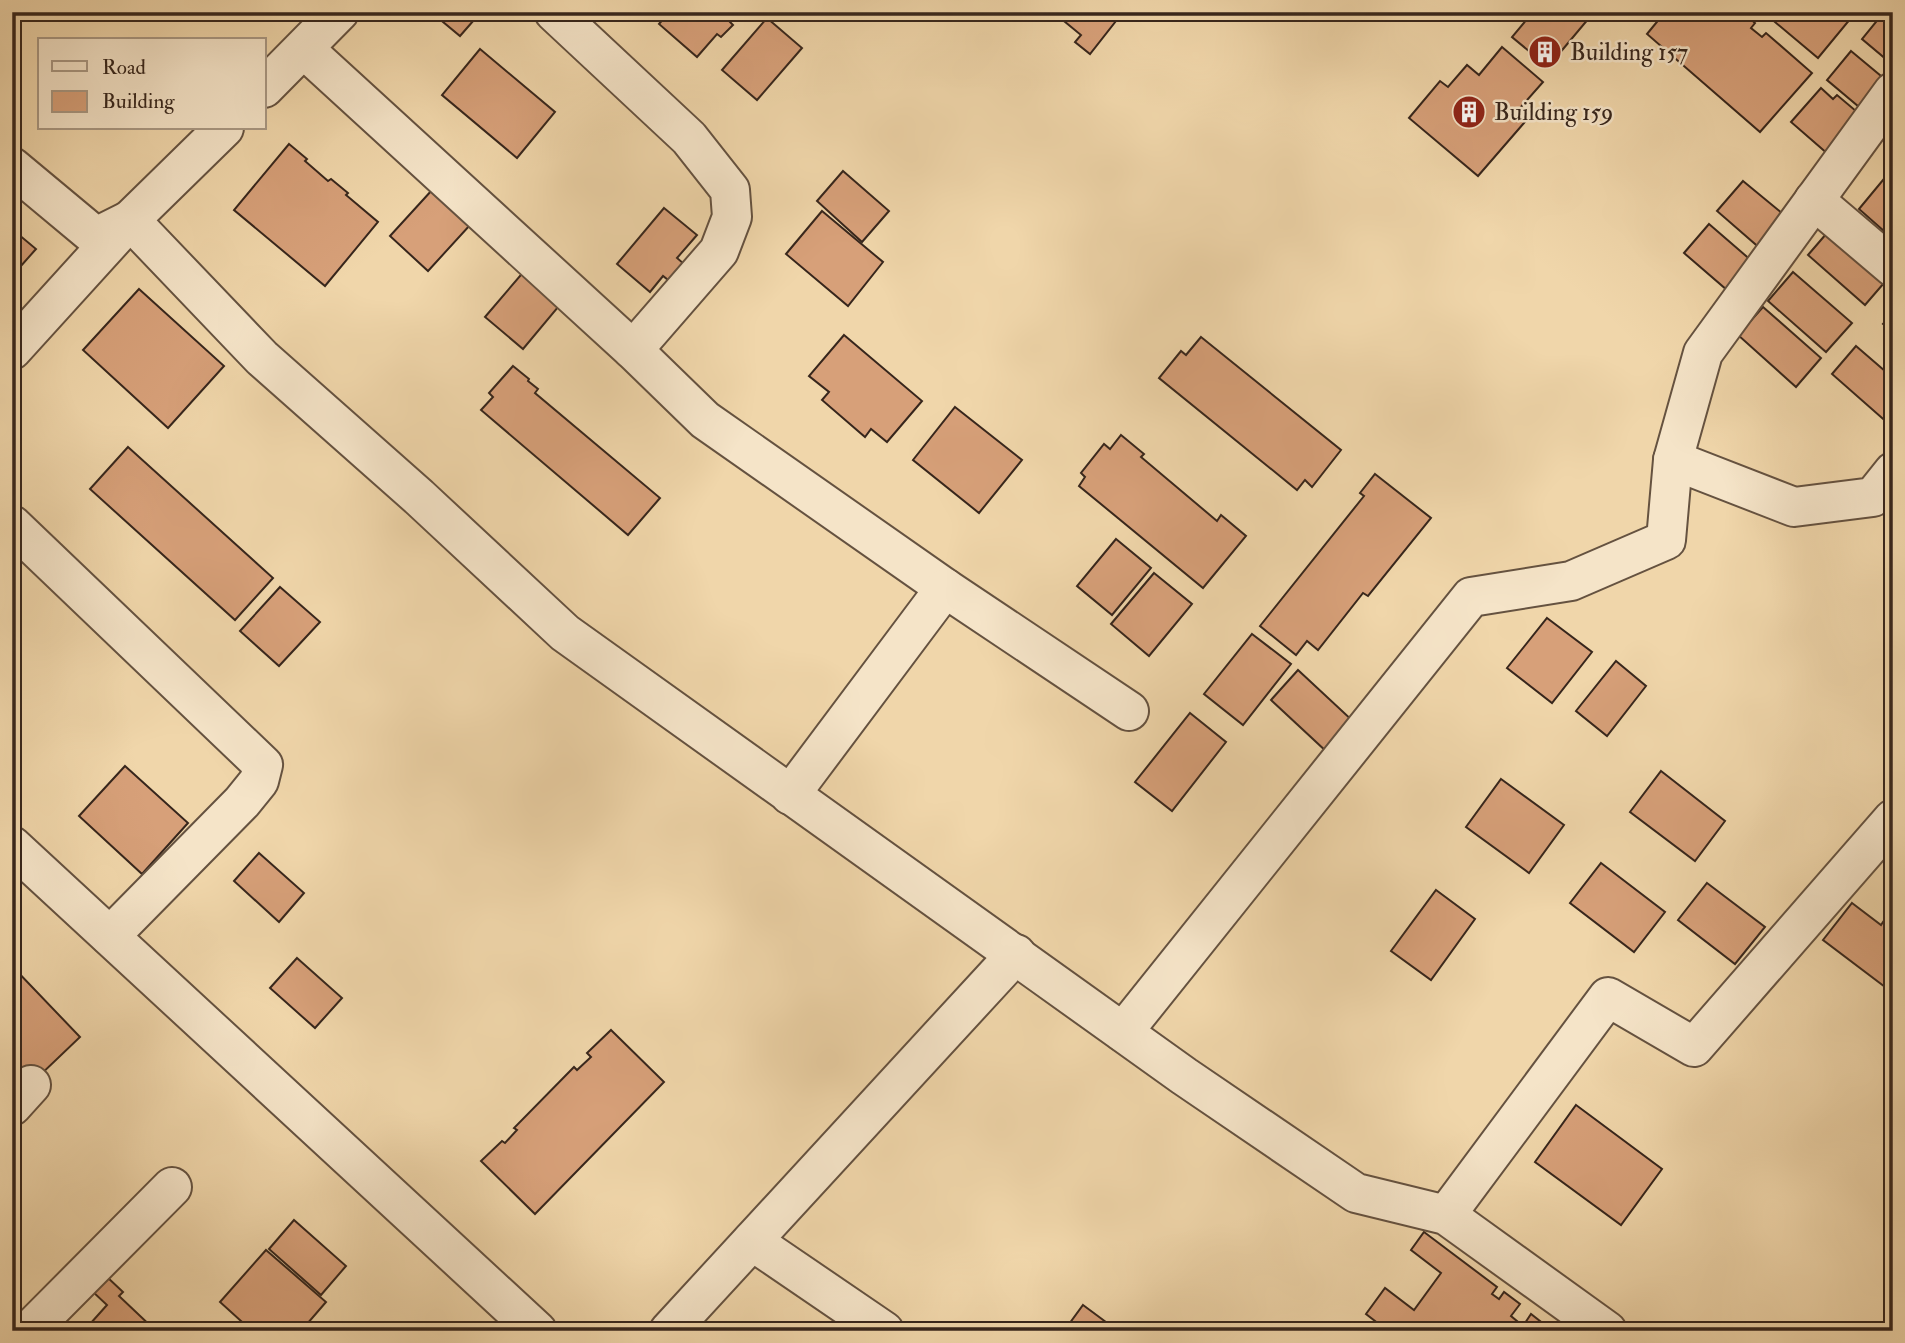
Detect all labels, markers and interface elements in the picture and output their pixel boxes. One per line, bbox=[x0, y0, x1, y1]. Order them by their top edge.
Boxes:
building icon: Building 157 bbox=[1526, 33, 1564, 71]
place label: Building 157 bbox=[1570, 37, 1688, 68]
legend bbox=[38, 38, 266, 130]
text: Road bbox=[102, 54, 147, 81]
text: Building bbox=[102, 88, 175, 115]
building icon: Building 159 bbox=[1450, 93, 1488, 131]
place label: Building 159 bbox=[1494, 97, 1613, 128]

